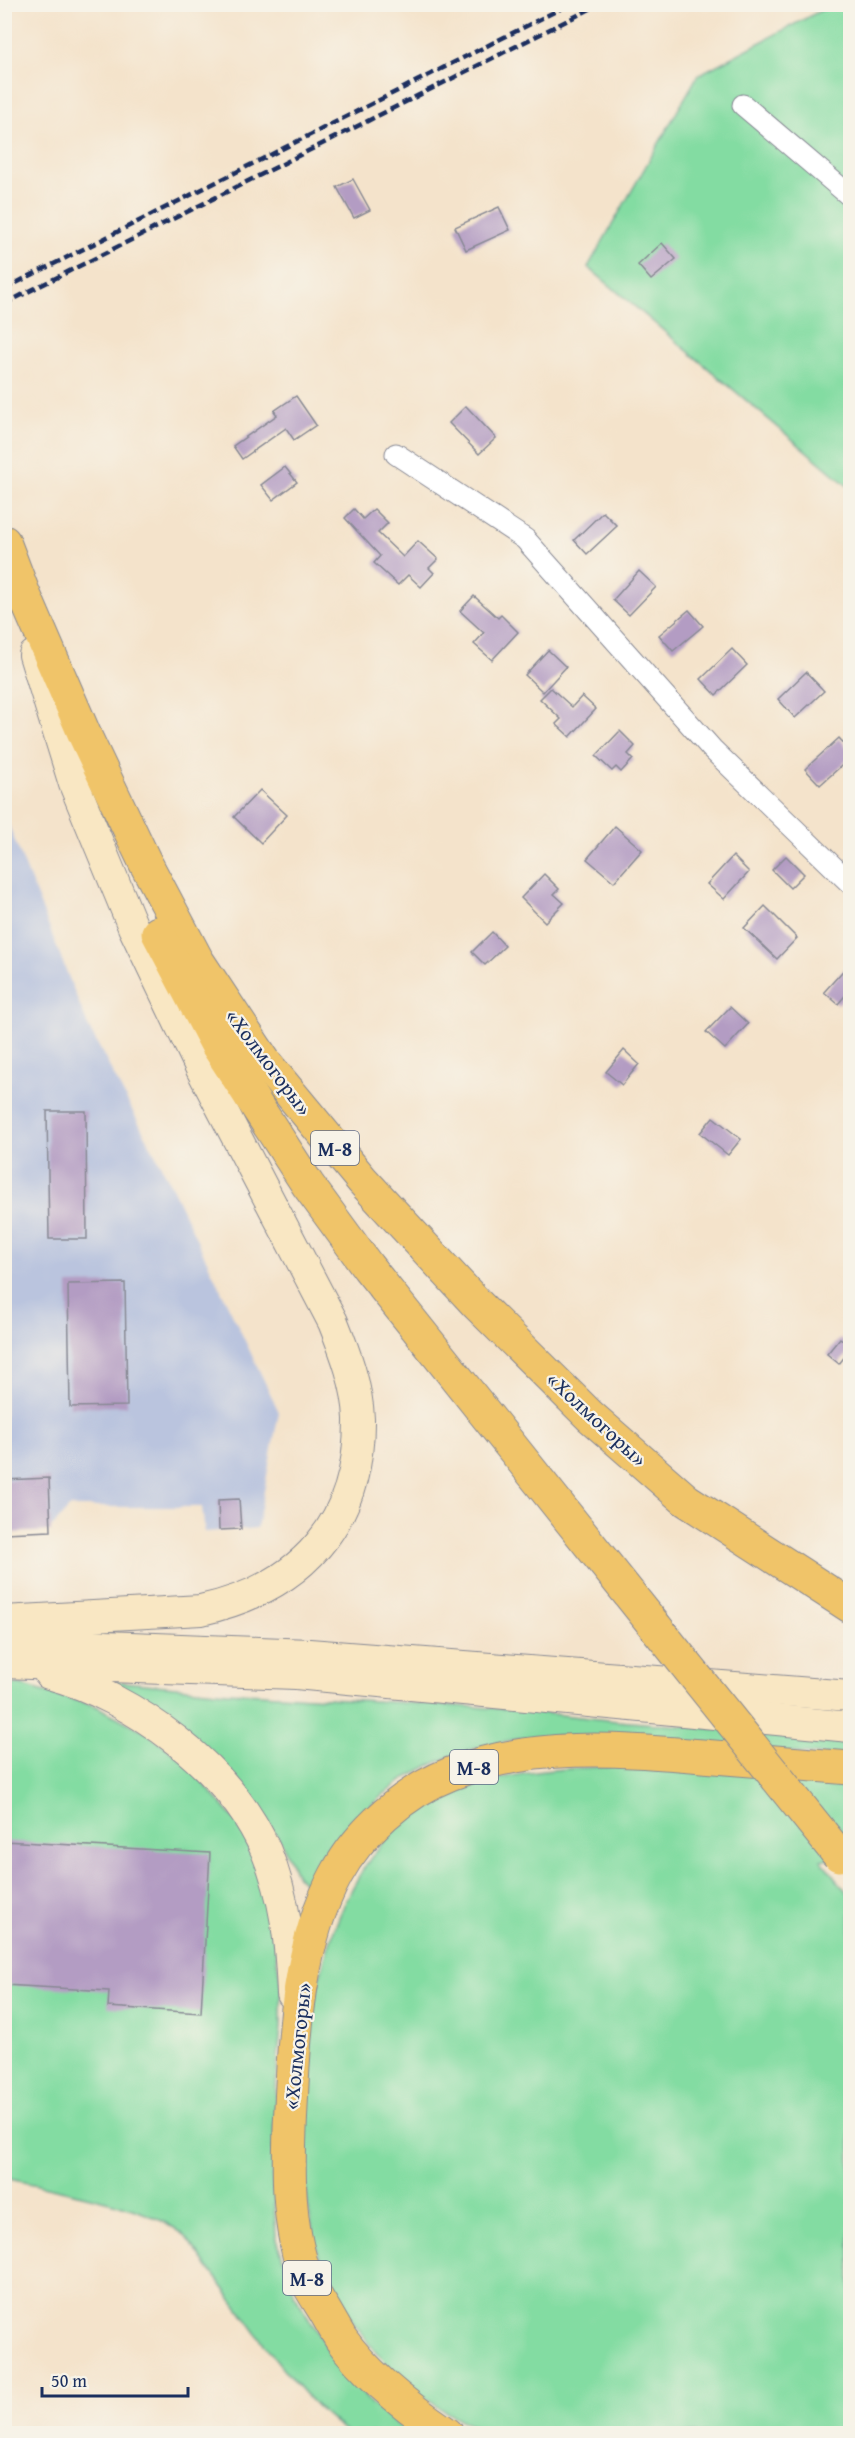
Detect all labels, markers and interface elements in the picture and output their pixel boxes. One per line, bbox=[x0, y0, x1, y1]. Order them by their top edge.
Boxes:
street label: «Холмогоры» bbox=[218, 1002, 320, 1122]
road number: М-8 bbox=[311, 1131, 359, 1165]
street label: «Холмогоры» bbox=[540, 1364, 654, 1474]
road number: М-8 bbox=[450, 1750, 498, 1784]
street label: «Холмогоры» bbox=[275, 1981, 319, 2111]
road number: М-8 bbox=[283, 2261, 331, 2295]
scale bar bbox=[42, 2360, 188, 2398]
text: 50 m bbox=[51, 2367, 87, 2394]

